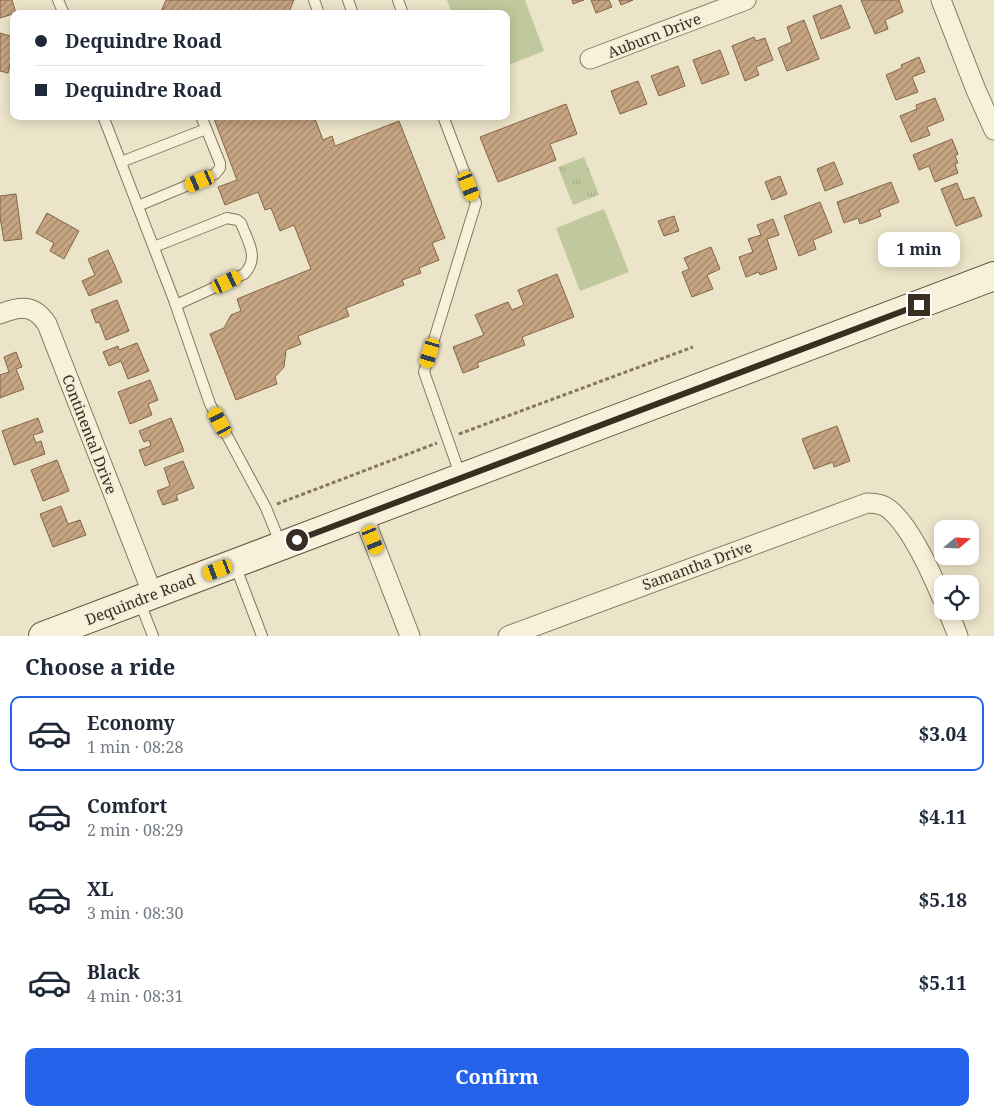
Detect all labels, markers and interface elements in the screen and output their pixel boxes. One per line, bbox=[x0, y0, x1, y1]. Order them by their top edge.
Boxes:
street label: Auburn Drive bbox=[604, 8, 704, 62]
text: Dequindre Road bbox=[65, 28, 222, 54]
text: Dequindre Road bbox=[65, 77, 222, 103]
car bbox=[183, 168, 216, 194]
car bbox=[456, 169, 481, 203]
callout: 1 min bbox=[878, 232, 960, 268]
text: 1 min bbox=[896, 238, 942, 260]
car bbox=[210, 269, 243, 295]
route end bbox=[908, 294, 930, 316]
car bbox=[418, 336, 441, 370]
street label: Continental Drive bbox=[58, 371, 122, 497]
car bbox=[206, 405, 233, 439]
north arrow bbox=[934, 520, 979, 565]
map controls bbox=[934, 520, 979, 620]
car bbox=[360, 523, 385, 557]
route start bbox=[286, 529, 308, 551]
street label: Samantha Drive bbox=[639, 536, 755, 594]
car bbox=[201, 558, 234, 582]
street label: Dequindre Road bbox=[82, 569, 198, 629]
button: locate bbox=[934, 575, 979, 620]
text: Choose a ride bbox=[25, 651, 175, 681]
text: Economy bbox=[87, 710, 175, 736]
icon: car bbox=[27, 711, 72, 756]
text: $3.04 bbox=[918, 721, 967, 747]
text: 1 min · 08:28 bbox=[87, 736, 183, 758]
text: Comfort bbox=[87, 793, 167, 819]
icon: car bbox=[27, 794, 72, 839]
text: $4.11 bbox=[918, 804, 967, 830]
text: 2 min · 08:29 bbox=[87, 819, 183, 841]
text: XL bbox=[87, 876, 113, 902]
icon: car bbox=[27, 877, 72, 922]
text: $5.18 bbox=[918, 887, 967, 913]
text: 3 min · 08:30 bbox=[87, 902, 183, 924]
text: Black bbox=[87, 959, 140, 985]
icon: car bbox=[27, 960, 72, 1005]
text: $5.11 bbox=[918, 970, 967, 996]
text: 4 min · 08:31 bbox=[87, 985, 183, 1007]
button: Confirm bbox=[25, 1048, 969, 1106]

